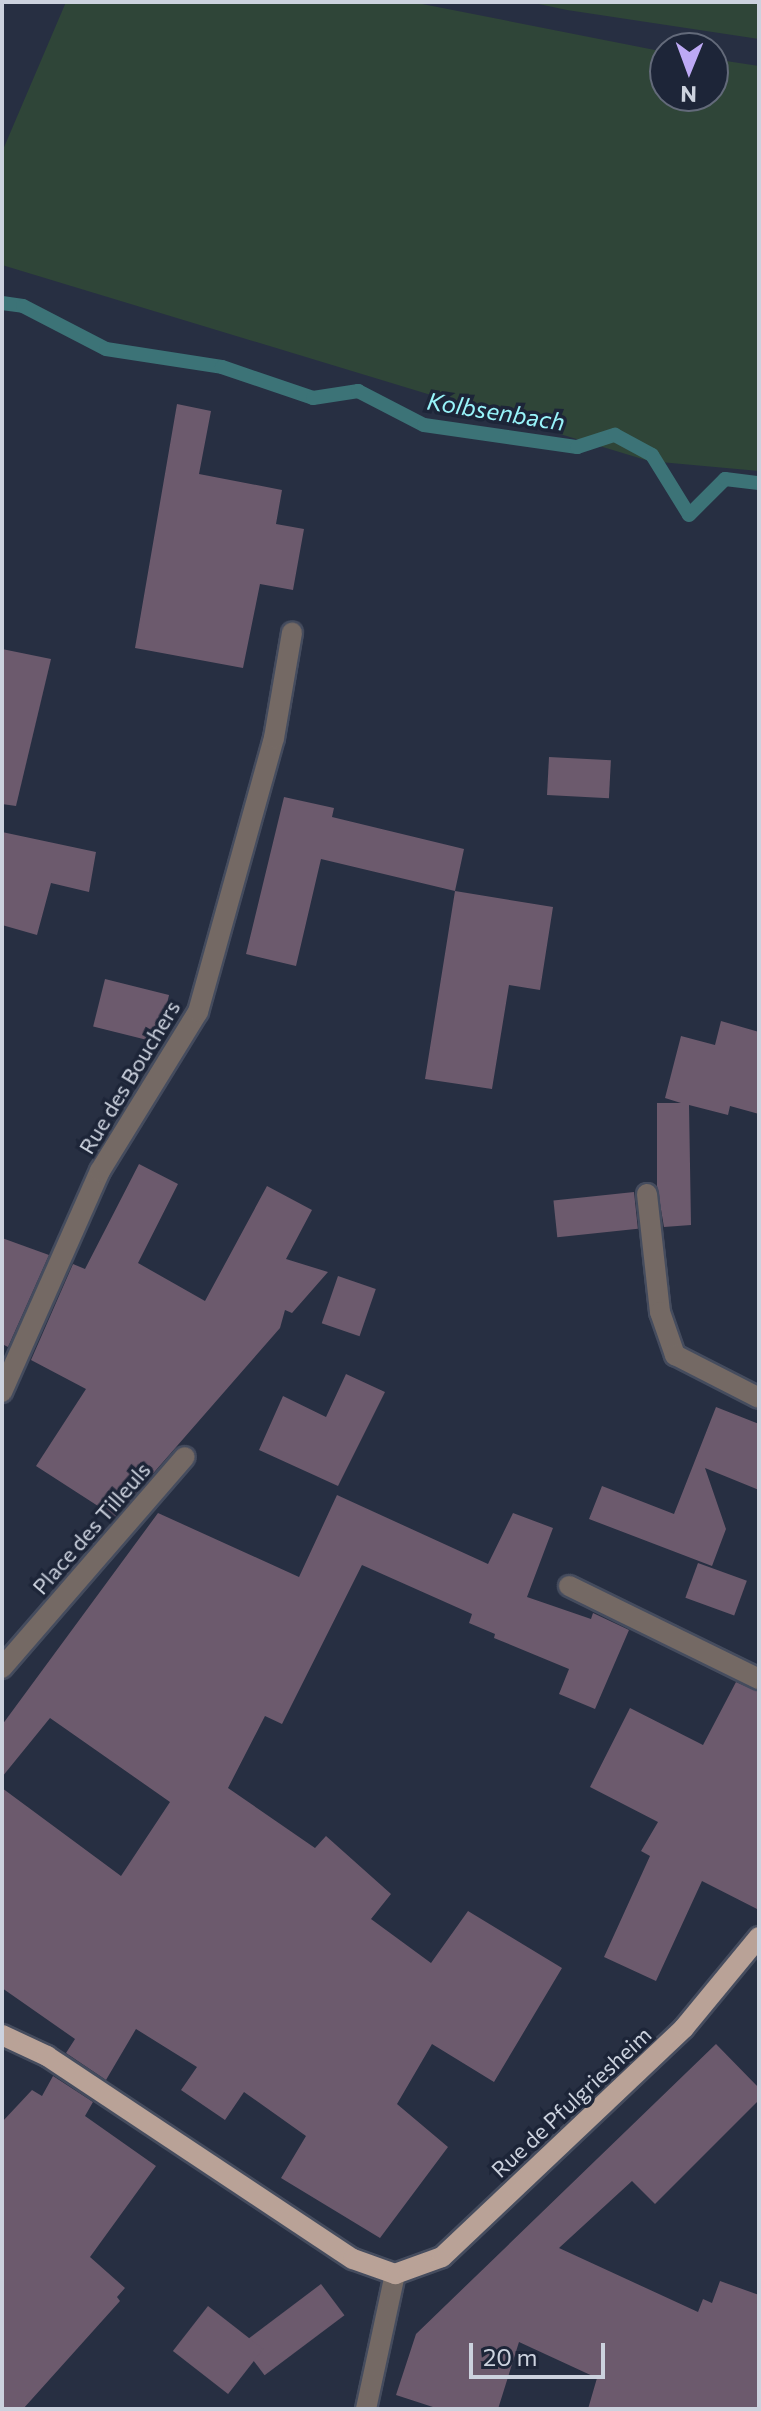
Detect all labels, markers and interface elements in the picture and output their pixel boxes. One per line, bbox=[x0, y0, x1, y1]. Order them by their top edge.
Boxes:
north arrow bbox=[649, 32, 729, 112]
text: N bbox=[680, 81, 697, 108]
water label: Kolbsenbach bbox=[425, 386, 567, 436]
street label: Rue des Bouchers bbox=[73, 995, 185, 1159]
street label: Place des Tilleuls bbox=[26, 1456, 156, 1600]
street label: Rue de Pfulgriesheim bbox=[486, 2021, 656, 2183]
scale bar bbox=[473, 2327, 609, 2377]
text: 20 m bbox=[483, 2342, 537, 2371]

